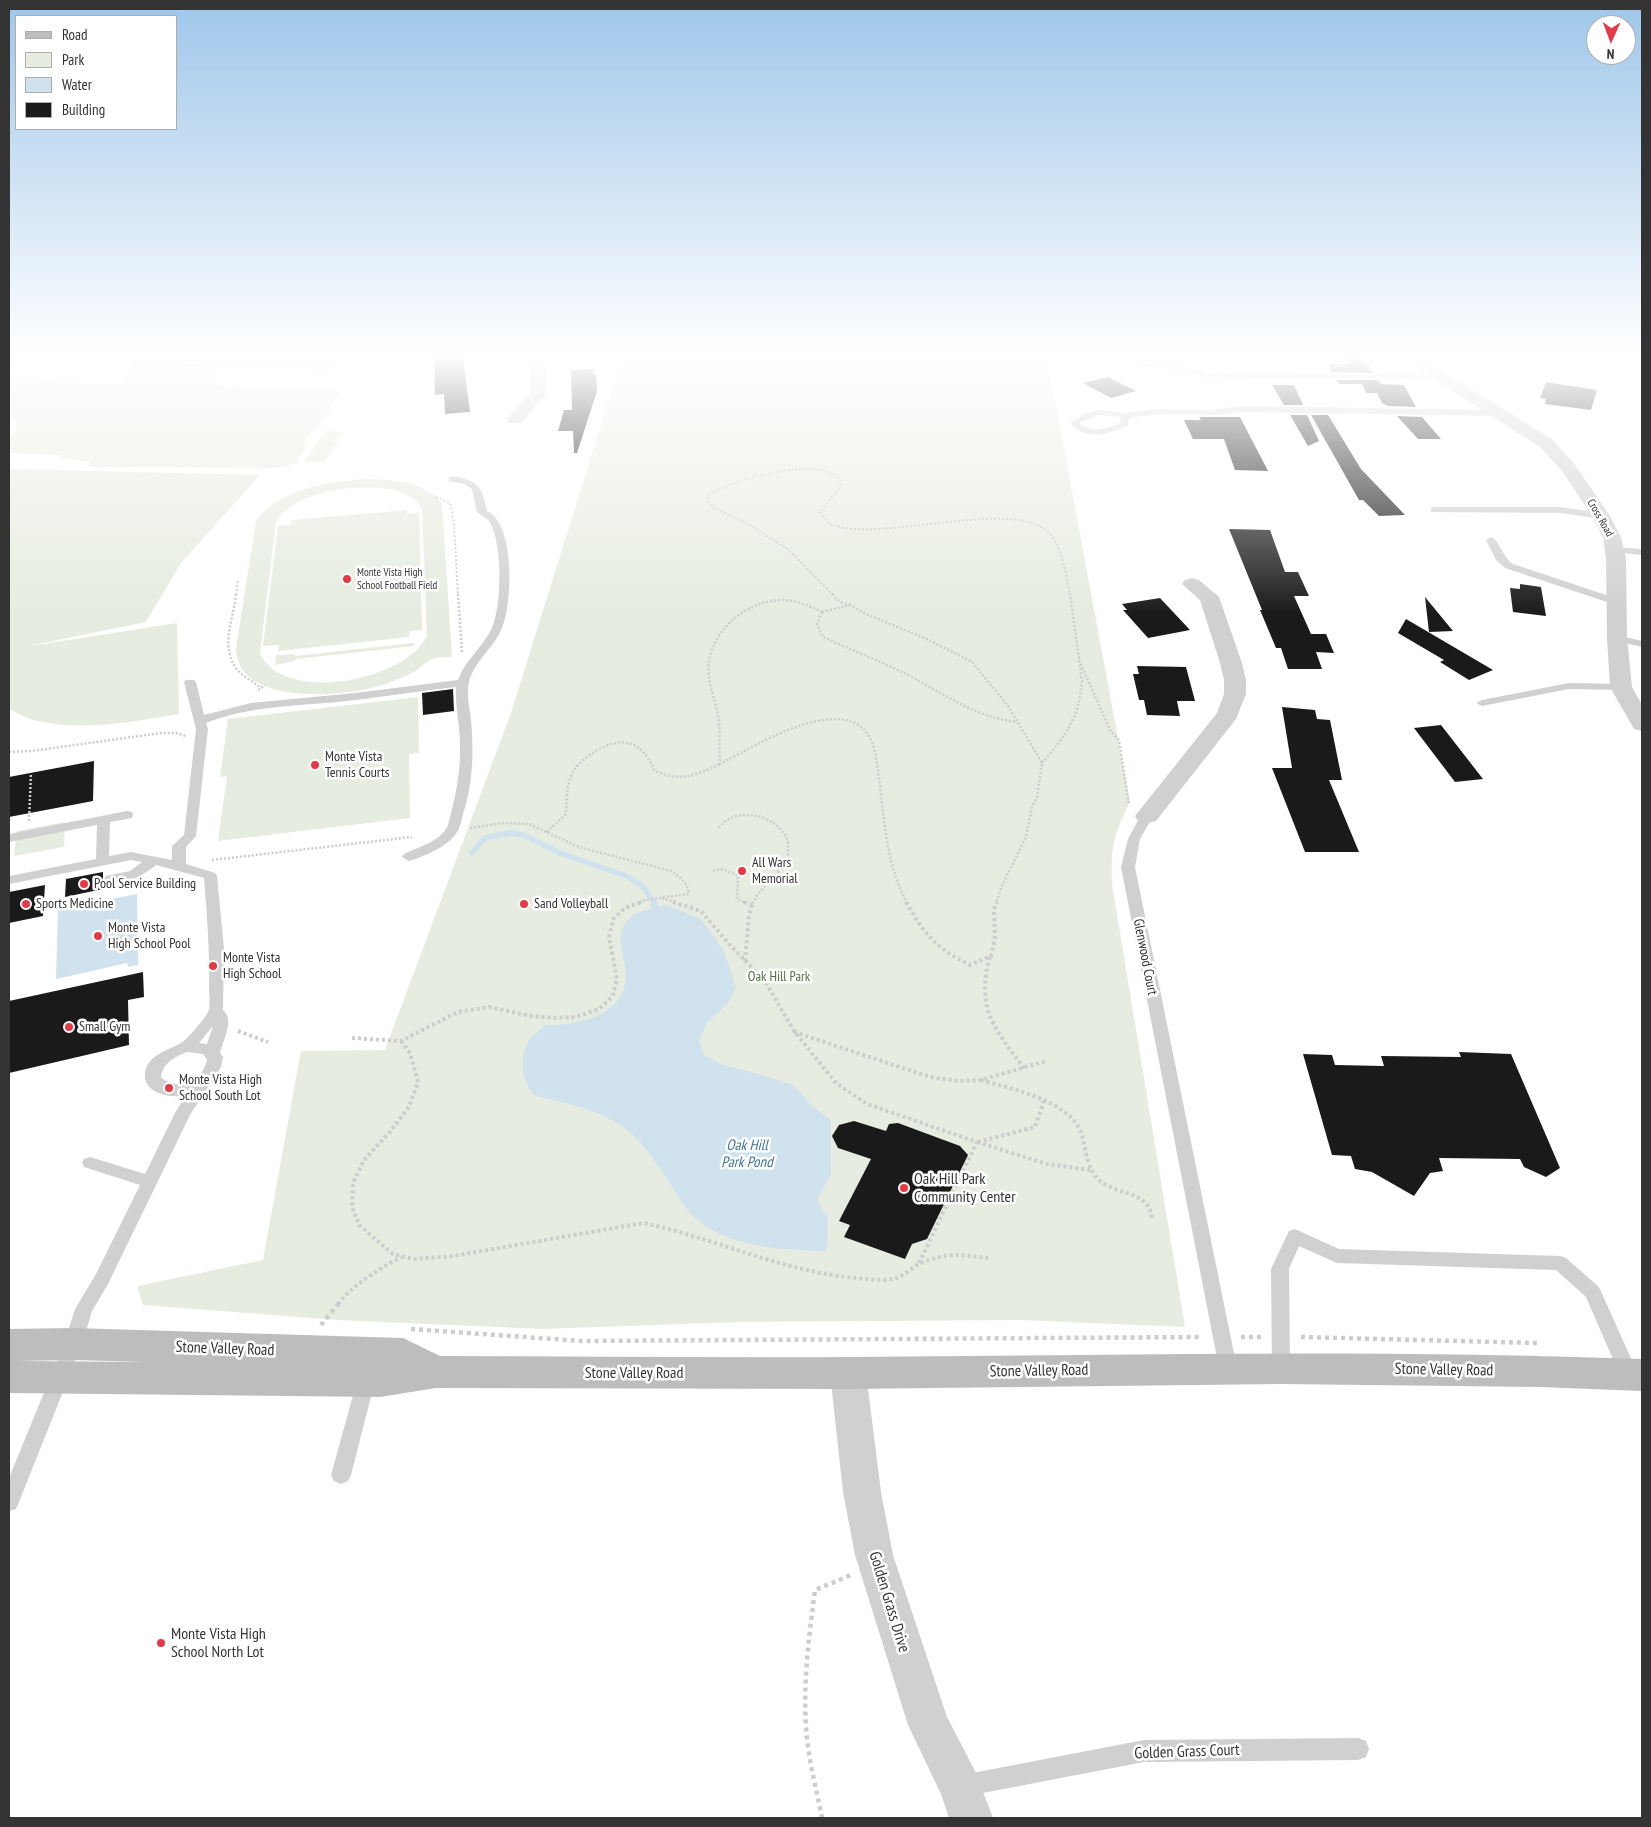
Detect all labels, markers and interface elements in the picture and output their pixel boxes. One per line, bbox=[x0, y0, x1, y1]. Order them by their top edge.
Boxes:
legend bbox=[15, 15, 178, 130]
north arrow bbox=[1586, 15, 1636, 65]
text: Road bbox=[62, 25, 88, 44]
text: N bbox=[1606, 45, 1615, 63]
text: Park bbox=[62, 50, 84, 69]
text: Water bbox=[62, 75, 92, 94]
text: Building bbox=[62, 100, 105, 119]
street label: Cross Road bbox=[1584, 497, 1616, 539]
place label: Monte Vista High School Football Field bbox=[357, 566, 437, 592]
marker: Monte Vista High School Football Field bbox=[341, 573, 353, 585]
place label: Monte Vista Tennis Courts bbox=[325, 749, 390, 782]
marker: Monte Vista Tennis Courts bbox=[309, 759, 321, 771]
place label: All Wars Memorial bbox=[752, 855, 798, 888]
marker: All Wars Memorial bbox=[736, 865, 748, 877]
place label: Pool Service Building bbox=[94, 876, 196, 892]
marker: Pool Service Building bbox=[78, 878, 90, 890]
place label: Sports Medicine bbox=[36, 896, 114, 912]
place label: Sand Volleyball bbox=[534, 896, 608, 912]
marker: Sports Medicine bbox=[20, 898, 32, 910]
marker: Sand Volleyball bbox=[518, 898, 530, 910]
street label: Glenwood Court bbox=[1129, 917, 1161, 997]
place label: Monte Vista High School Pool bbox=[108, 920, 190, 952]
marker: Monte Vista High School Pool bbox=[92, 930, 104, 942]
place label: Monte Vista High School bbox=[223, 950, 281, 982]
marker: Monte Vista High School bbox=[207, 960, 219, 972]
park label: Oak Hill Park bbox=[748, 969, 810, 985]
place label: Small Gym bbox=[79, 1019, 130, 1035]
marker: Small Gym bbox=[63, 1021, 75, 1033]
place label: Monte Vista High School South Lot bbox=[179, 1072, 262, 1104]
marker: Monte Vista High School South Lot bbox=[163, 1082, 175, 1094]
water label: Oak Hill Park Pond bbox=[721, 1137, 773, 1172]
place label: Oak Hill Park Community Center bbox=[914, 1169, 1016, 1207]
marker: Oak Hill Park Community Center bbox=[898, 1182, 910, 1194]
street label: Stone Valley Road bbox=[175, 1338, 275, 1360]
street label: Stone Valley Road bbox=[1394, 1360, 1494, 1380]
street label: Stone Valley Road bbox=[989, 1361, 1089, 1381]
street label: Stone Valley Road bbox=[585, 1363, 683, 1383]
street label: Golden Grass Drive bbox=[865, 1549, 913, 1655]
place label: Monte Vista High School North Lot bbox=[171, 1624, 266, 1662]
marker: Monte Vista High School North Lot bbox=[155, 1637, 167, 1649]
street label: Golden Grass Court bbox=[1134, 1741, 1240, 1763]

